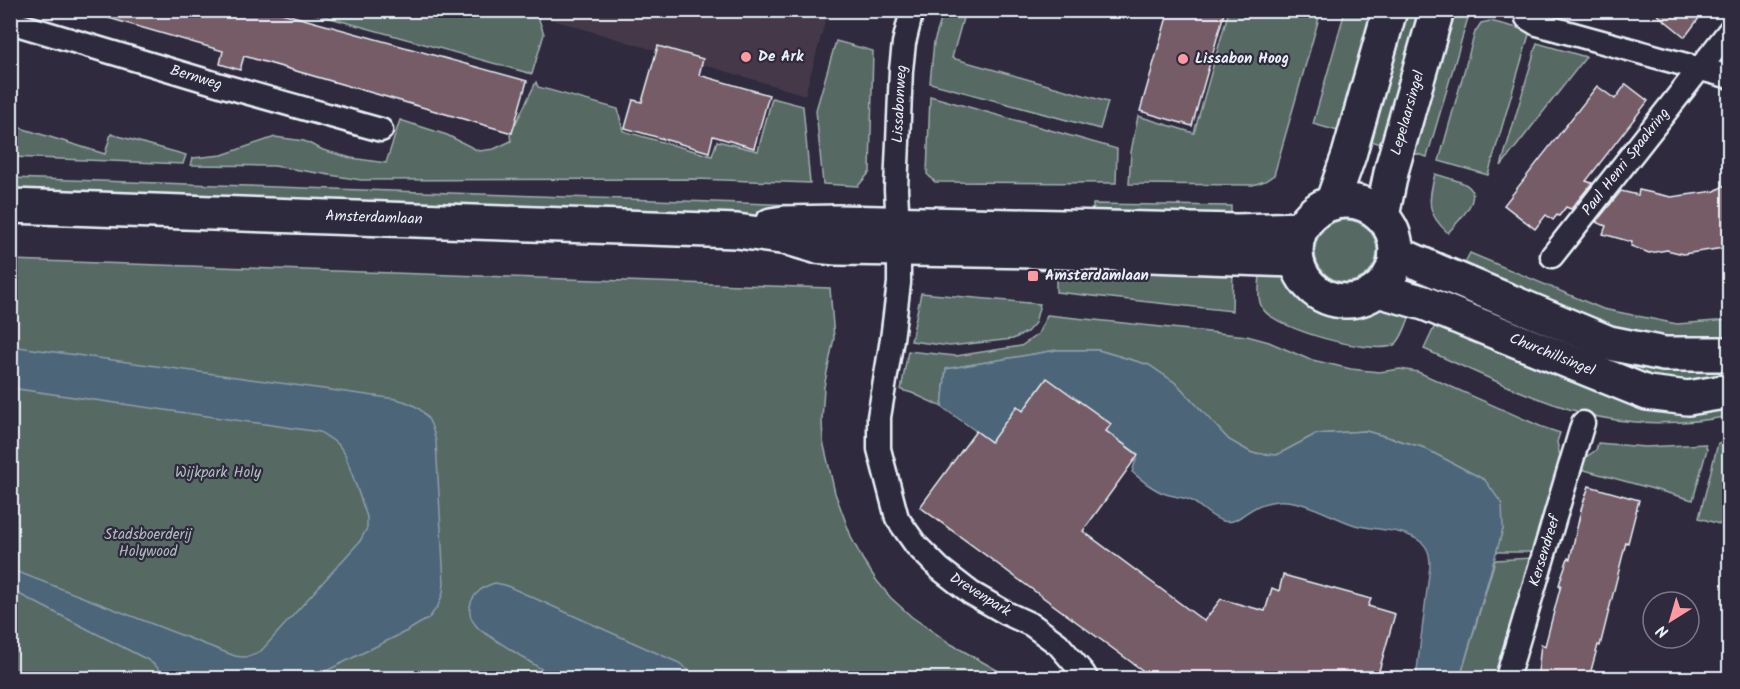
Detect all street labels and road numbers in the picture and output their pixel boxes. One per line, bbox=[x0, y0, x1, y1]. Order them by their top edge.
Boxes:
street label: Bernweg bbox=[167, 59, 225, 97]
street label: Lissabonweg bbox=[886, 64, 914, 144]
street label: Lepelaarsingel bbox=[1384, 68, 1432, 158]
street label: Paul Henri Spaakring bbox=[1576, 103, 1676, 221]
street label: Amsterdamlaan bbox=[325, 204, 423, 232]
street label: Churchillsingel bbox=[1506, 327, 1599, 383]
street label: Kersendreef bbox=[1523, 511, 1568, 590]
street label: Drevenpark bbox=[945, 567, 1016, 624]

